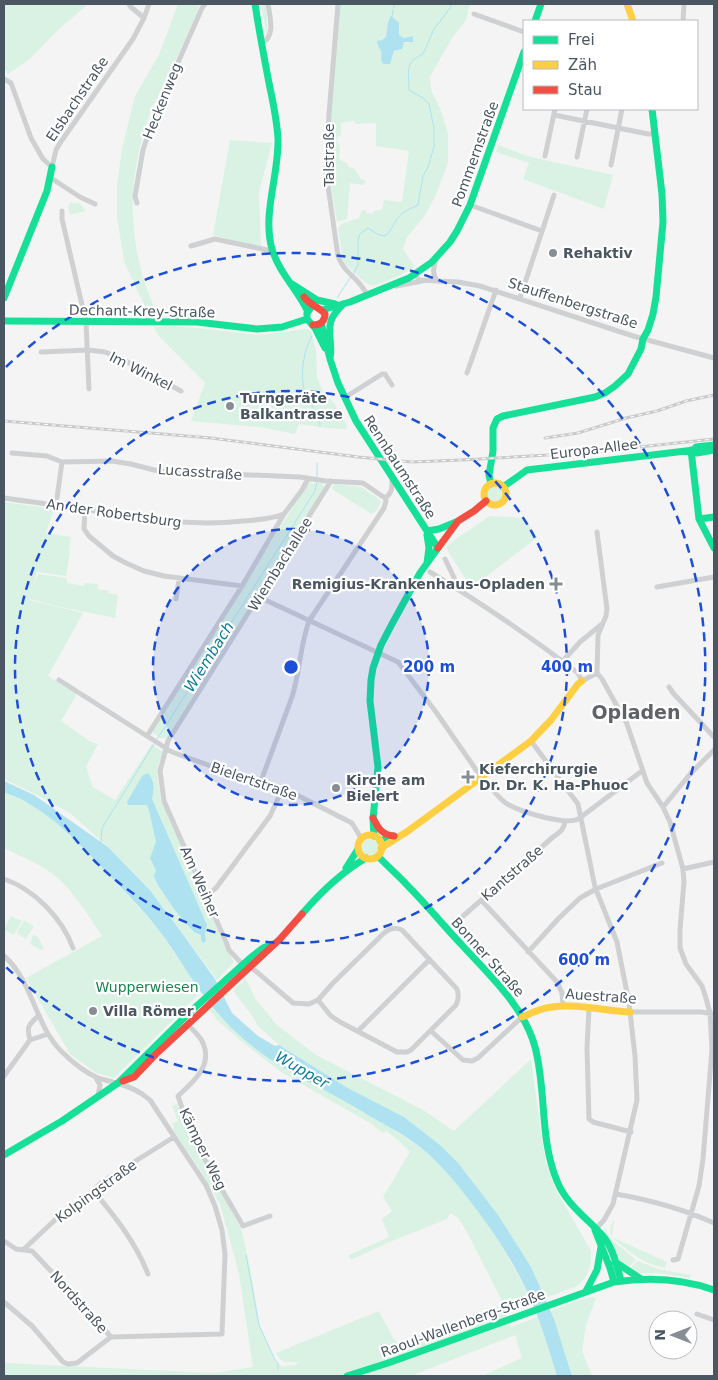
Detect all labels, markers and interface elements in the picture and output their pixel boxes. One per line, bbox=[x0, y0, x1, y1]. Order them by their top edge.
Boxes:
legend bbox=[523, 20, 698, 110]
text: Frei bbox=[568, 31, 595, 49]
street label: Elsbachstraße bbox=[43, 54, 111, 144]
text: Zäh bbox=[568, 56, 597, 74]
street label: Heckenweg bbox=[139, 61, 185, 141]
text: Stau bbox=[568, 81, 602, 99]
street label: Pommernstraße bbox=[448, 99, 502, 209]
street label: Talstraße bbox=[321, 123, 337, 188]
place label: Rehaktiv bbox=[563, 245, 633, 261]
marker: Rehaktiv bbox=[547, 247, 559, 259]
street label: Stauffenbergstraße bbox=[506, 274, 640, 332]
street label: Dechant-Krey-Straße bbox=[69, 302, 215, 320]
street label: Im Winkel bbox=[107, 348, 175, 394]
place label: Turngeräte Balkantrasse bbox=[240, 390, 343, 422]
marker: Turngeräte Balkantrasse bbox=[224, 400, 236, 412]
street label: Rennbaumstraße bbox=[361, 412, 439, 522]
street label: Europa-Allee bbox=[549, 436, 639, 462]
street label: Lucasstraße bbox=[157, 461, 243, 483]
street label: An der Robertsburg bbox=[45, 496, 183, 530]
street label: Wiembachallee bbox=[245, 514, 315, 614]
place label: Remigius-Krankenhaus-Opladen bbox=[292, 576, 545, 592]
marker: Remigius-Krankenhaus-Opladen bbox=[549, 577, 563, 591]
water label: Wiembach bbox=[180, 619, 238, 695]
centre of rings bbox=[282, 658, 300, 676]
text: 200 m bbox=[403, 658, 455, 676]
text: 400 m bbox=[541, 658, 593, 676]
district label: Opladen bbox=[591, 701, 681, 723]
street label: Bielertstraße bbox=[209, 759, 299, 803]
place label: Kieferchirurgie Dr. Dr. K. Ha-Phuoc bbox=[479, 761, 629, 793]
marker: Kieferchirurgie Dr. Dr. K. Ha-Phuoc bbox=[461, 770, 475, 784]
place label: Kirche am Bielert bbox=[346, 772, 425, 804]
marker: Kirche am Bielert bbox=[330, 782, 342, 794]
street label: Kantstraße bbox=[478, 842, 546, 904]
street label: Am Weiher bbox=[177, 844, 223, 920]
street label: Bonner Straße bbox=[448, 914, 528, 1000]
text: 600 m bbox=[558, 951, 610, 969]
park label: Wupperwiesen bbox=[95, 979, 199, 995]
street label: Auestraße bbox=[565, 986, 637, 1006]
place label: Villa Römer bbox=[103, 1003, 194, 1019]
marker: Villa Römer bbox=[87, 1005, 99, 1017]
water label: Wupper bbox=[272, 1048, 333, 1093]
street label: Kämper Weg bbox=[176, 1105, 230, 1193]
street label: Kolpingstraße bbox=[52, 1156, 140, 1226]
street label: Nordstraße bbox=[47, 1268, 111, 1336]
street label: Raoul-Wallenberg-Straße bbox=[379, 1286, 547, 1360]
north arrow bbox=[648, 1310, 698, 1360]
text: N bbox=[652, 1329, 668, 1341]

